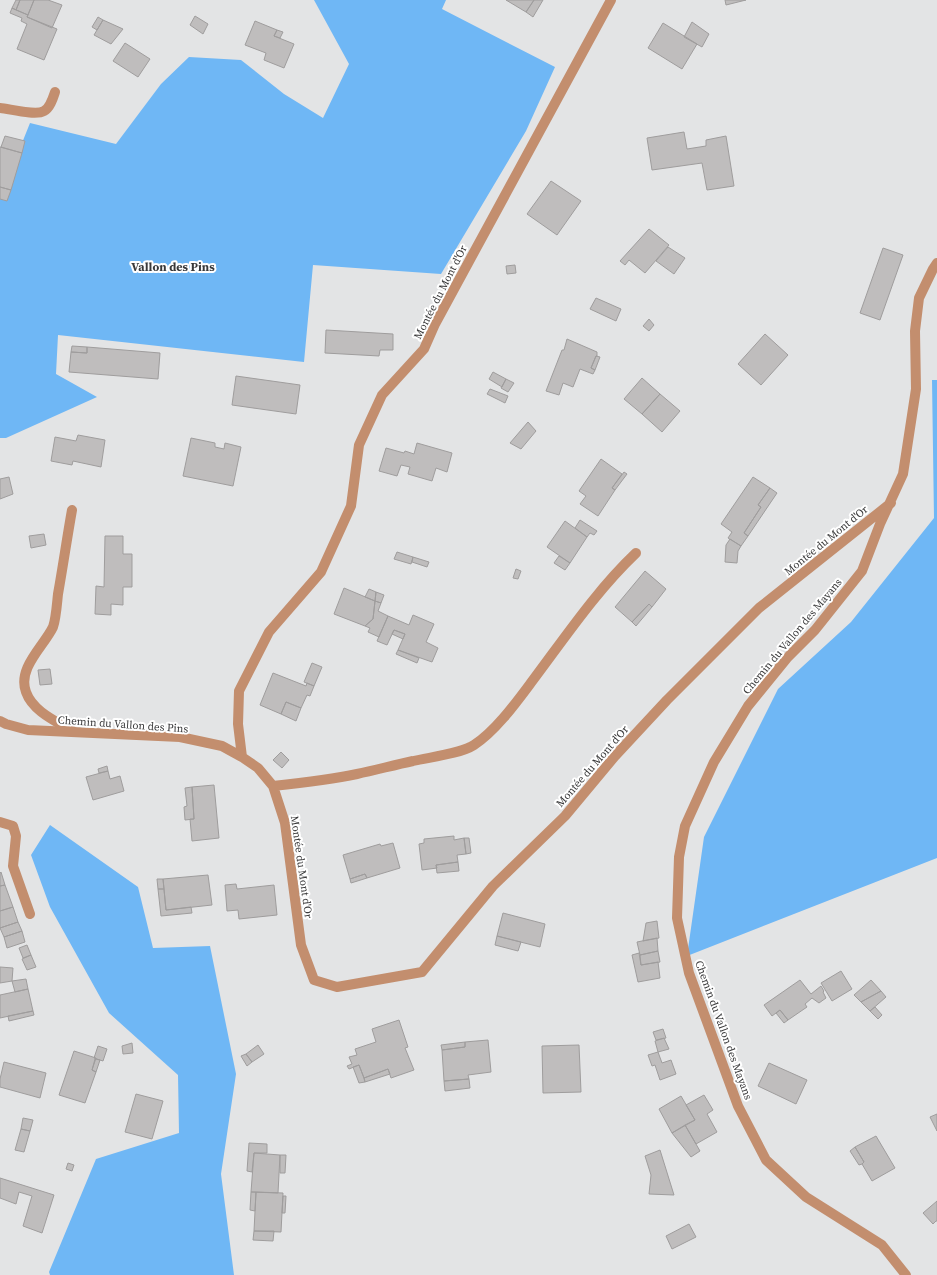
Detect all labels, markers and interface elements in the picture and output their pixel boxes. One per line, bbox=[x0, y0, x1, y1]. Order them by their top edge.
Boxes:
street label: Montée du Mont d'Or bbox=[410, 242, 471, 342]
district label: Vallon des Pins bbox=[131, 259, 215, 275]
street label: Montée du Mont d'Or bbox=[781, 502, 871, 579]
street label: Chemin du Vallon des Mayans bbox=[739, 575, 846, 697]
street label: Chemin du Vallon des Pins bbox=[57, 712, 189, 737]
street label: Montée du Mont d'Or bbox=[553, 722, 632, 810]
street label: Montée du Mont d'Or bbox=[287, 815, 316, 920]
street label: Chemin du Vallon des Mayans bbox=[691, 958, 756, 1102]

